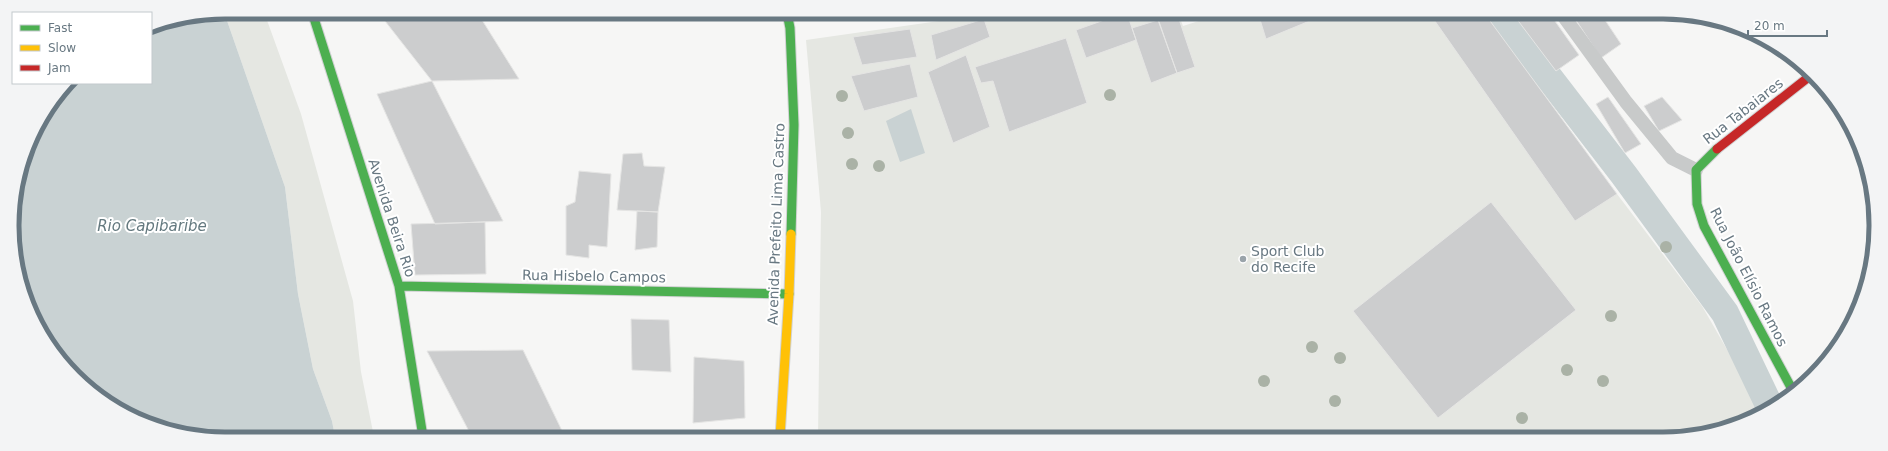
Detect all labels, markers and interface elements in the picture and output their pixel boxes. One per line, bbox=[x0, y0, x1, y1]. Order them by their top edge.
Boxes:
legend bbox=[12, 12, 152, 84]
scale bar bbox=[1748, 12, 1827, 38]
text: 20 m bbox=[1754, 19, 1785, 33]
text: Fast bbox=[48, 21, 72, 35]
text: Slow bbox=[48, 41, 76, 55]
text: Jam bbox=[47, 61, 71, 75]
street label: Rua Tabaiares bbox=[1700, 75, 1786, 147]
street label: Avenida Prefeito Lima Castro bbox=[764, 123, 788, 325]
street label: Avenida Beira Rio bbox=[365, 157, 419, 279]
street label: Rua João Elísio Ramos bbox=[1707, 205, 1791, 349]
water label: Rio Capibaribe bbox=[97, 217, 207, 235]
place label: Sport Club do Recife bbox=[1251, 243, 1325, 275]
marker: Sport Club do Recife bbox=[1238, 254, 1248, 264]
street label: Rua Hisbelo Campos bbox=[522, 267, 666, 285]

